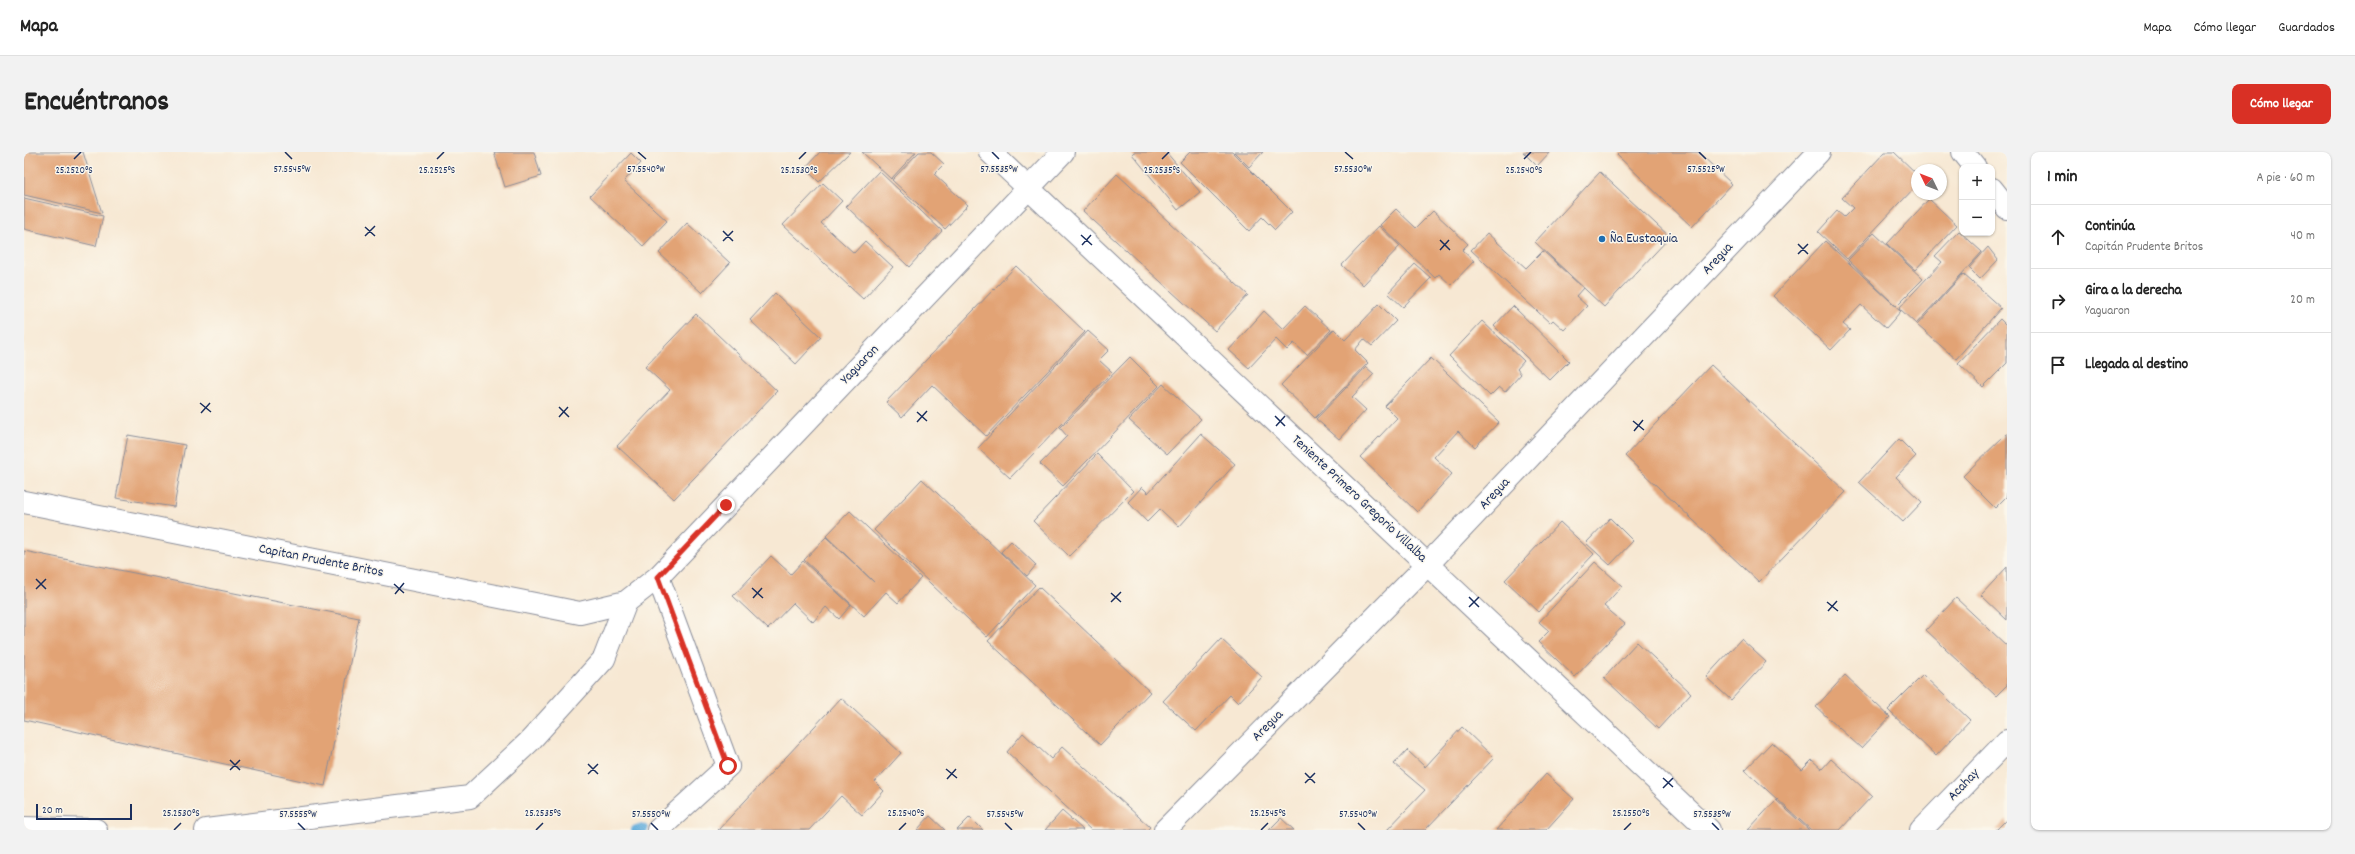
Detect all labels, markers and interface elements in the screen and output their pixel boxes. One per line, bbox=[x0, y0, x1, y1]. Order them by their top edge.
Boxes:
text: Mapa bbox=[20, 14, 58, 41]
text: Mapa bbox=[2144, 18, 2171, 38]
text: Cómo llegar bbox=[2193, 18, 2256, 38]
text: Guardados bbox=[2278, 18, 2335, 38]
text: Encuéntranos bbox=[24, 84, 169, 124]
button: Cómo llegar bbox=[2232, 84, 2331, 124]
text: 57.5545°W bbox=[273, 163, 311, 177]
text: 57.5540°W bbox=[627, 163, 665, 177]
text: 57.5535°W bbox=[980, 163, 1018, 177]
text: 57.5530°W bbox=[1334, 163, 1372, 177]
text: 57.5525°W bbox=[1687, 163, 1725, 177]
text: 25.2520°S bbox=[55, 164, 93, 178]
text: 25.2525°S bbox=[419, 164, 455, 178]
text: 25.2530°S bbox=[780, 164, 818, 178]
text: 25.2535°S bbox=[1144, 164, 1180, 178]
text: 25.2540°S bbox=[1506, 164, 1542, 178]
north arrow bbox=[1911, 164, 1947, 200]
map controls bbox=[1959, 164, 1995, 236]
button: + bbox=[1959, 164, 1995, 200]
text: 1 min bbox=[2047, 166, 2077, 190]
text: A pie · 60 m bbox=[2257, 169, 2315, 188]
button: − bbox=[1959, 200, 1995, 236]
text: Continúa bbox=[2085, 216, 2135, 238]
icon: ahead bbox=[2047, 226, 2069, 248]
text: 40 m bbox=[2291, 227, 2315, 246]
place label: Ña Eustaquia bbox=[1610, 229, 1678, 249]
marker: Ña Eustaquia bbox=[1597, 234, 1607, 244]
street label: Aregua bbox=[1698, 238, 1738, 280]
text: Capitán Prudente Britos bbox=[2085, 238, 2203, 257]
text: Gira a la derecha bbox=[2085, 280, 2182, 302]
icon: right bbox=[2047, 290, 2069, 312]
text: 20 m bbox=[2290, 291, 2315, 310]
text: Yaguaron bbox=[2085, 302, 2130, 321]
street label: Yaguaron bbox=[836, 341, 884, 389]
icon: arrive bbox=[2047, 354, 2069, 376]
text: Llegada al destino bbox=[2085, 354, 2188, 376]
street label: Teniente Primero Gregorio Villalba bbox=[1287, 431, 1432, 568]
street label: Aregua bbox=[1475, 473, 1515, 515]
route end bbox=[717, 496, 735, 514]
street label: Capitan Prudente Britos bbox=[257, 539, 385, 583]
street label: Aregua bbox=[1248, 705, 1289, 746]
route start bbox=[719, 757, 737, 775]
street label: Acahay bbox=[1943, 764, 1985, 806]
scale bar bbox=[36, 802, 132, 821]
text: 20 m bbox=[42, 803, 63, 819]
text: 25.2530°S bbox=[162, 807, 200, 821]
text: 25.2535°S bbox=[525, 807, 561, 821]
text: 25.2540°S bbox=[888, 807, 924, 821]
text: 25.2545°S bbox=[1250, 807, 1286, 821]
text: 25.2550°S bbox=[1612, 807, 1650, 821]
text: 57.5555°W bbox=[279, 808, 317, 822]
text: 57.5550°W bbox=[632, 808, 670, 822]
text: 57.5545°W bbox=[986, 808, 1024, 822]
text: 57.5540°W bbox=[1339, 808, 1377, 822]
text: 57.5535°W bbox=[1693, 808, 1731, 822]

